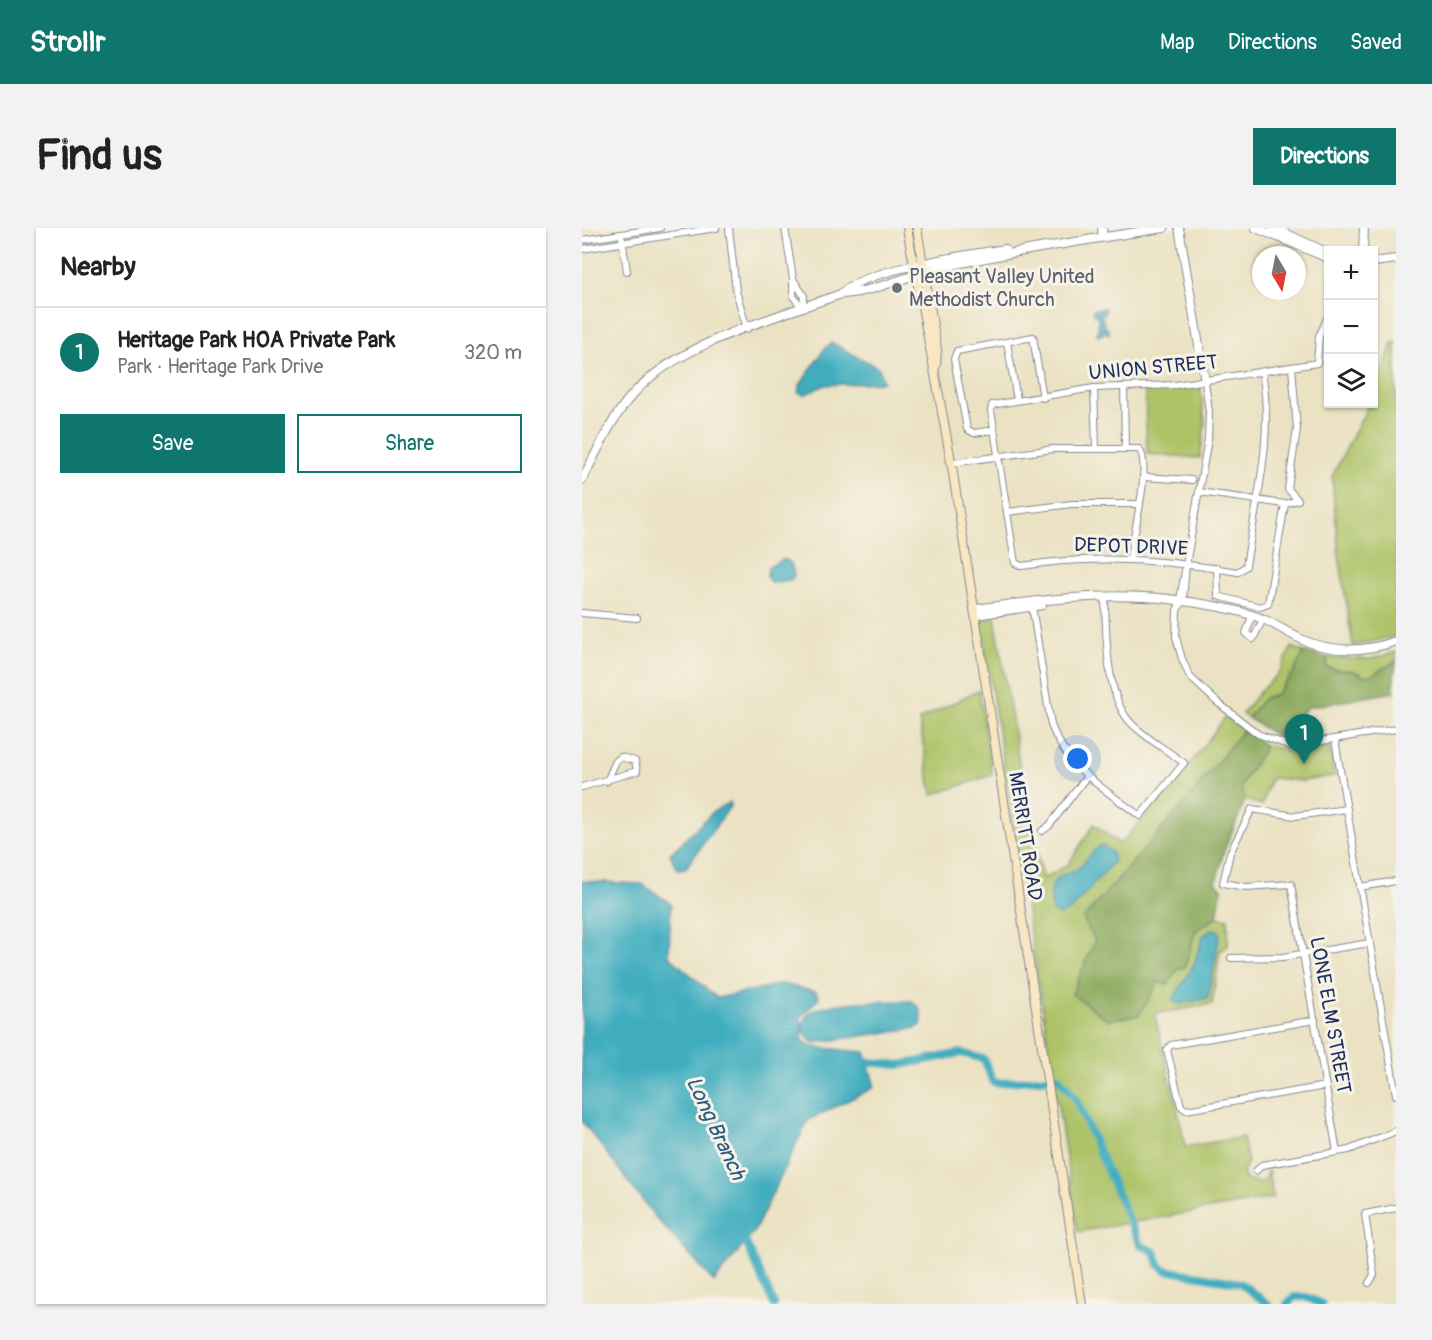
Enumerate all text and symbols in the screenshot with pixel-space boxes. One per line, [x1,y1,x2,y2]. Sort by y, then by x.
text: Strollr [30,25,105,60]
text: Map [1160,29,1195,56]
text: Directions [1228,29,1317,56]
text: Saved [1350,29,1402,56]
button: Directions [1253,128,1396,185]
text: Find us [36,130,162,182]
north arrow [1252,246,1306,300]
map controls [1324,246,1378,408]
button: + [1324,246,1378,300]
text: Nearby [60,251,136,283]
place label: Pleasant Valley United Methodist Church [909,264,1095,312]
marker: Pleasant Valley United Methodist Church [890,281,904,295]
button: − [1324,300,1378,354]
text: Heritage Park HOA Private Park [117,326,395,354]
text: 1 [76,340,83,365]
text: 320 m [464,340,522,365]
street label: UNION STREET [1088,349,1218,386]
text: Park · Heritage Park Drive [117,354,323,379]
button: layers [1324,354,1378,408]
button: Save [60,414,285,473]
button: Share [297,414,522,473]
street label: DEPOT DRIVE [1073,532,1189,561]
pin: 1 [1284,714,1324,764]
your location [1063,744,1092,773]
street label: MERRITT ROAD [1003,770,1048,902]
street label: LONE ELM STREET [1304,935,1357,1096]
water label: Long Branch [680,1072,752,1185]

